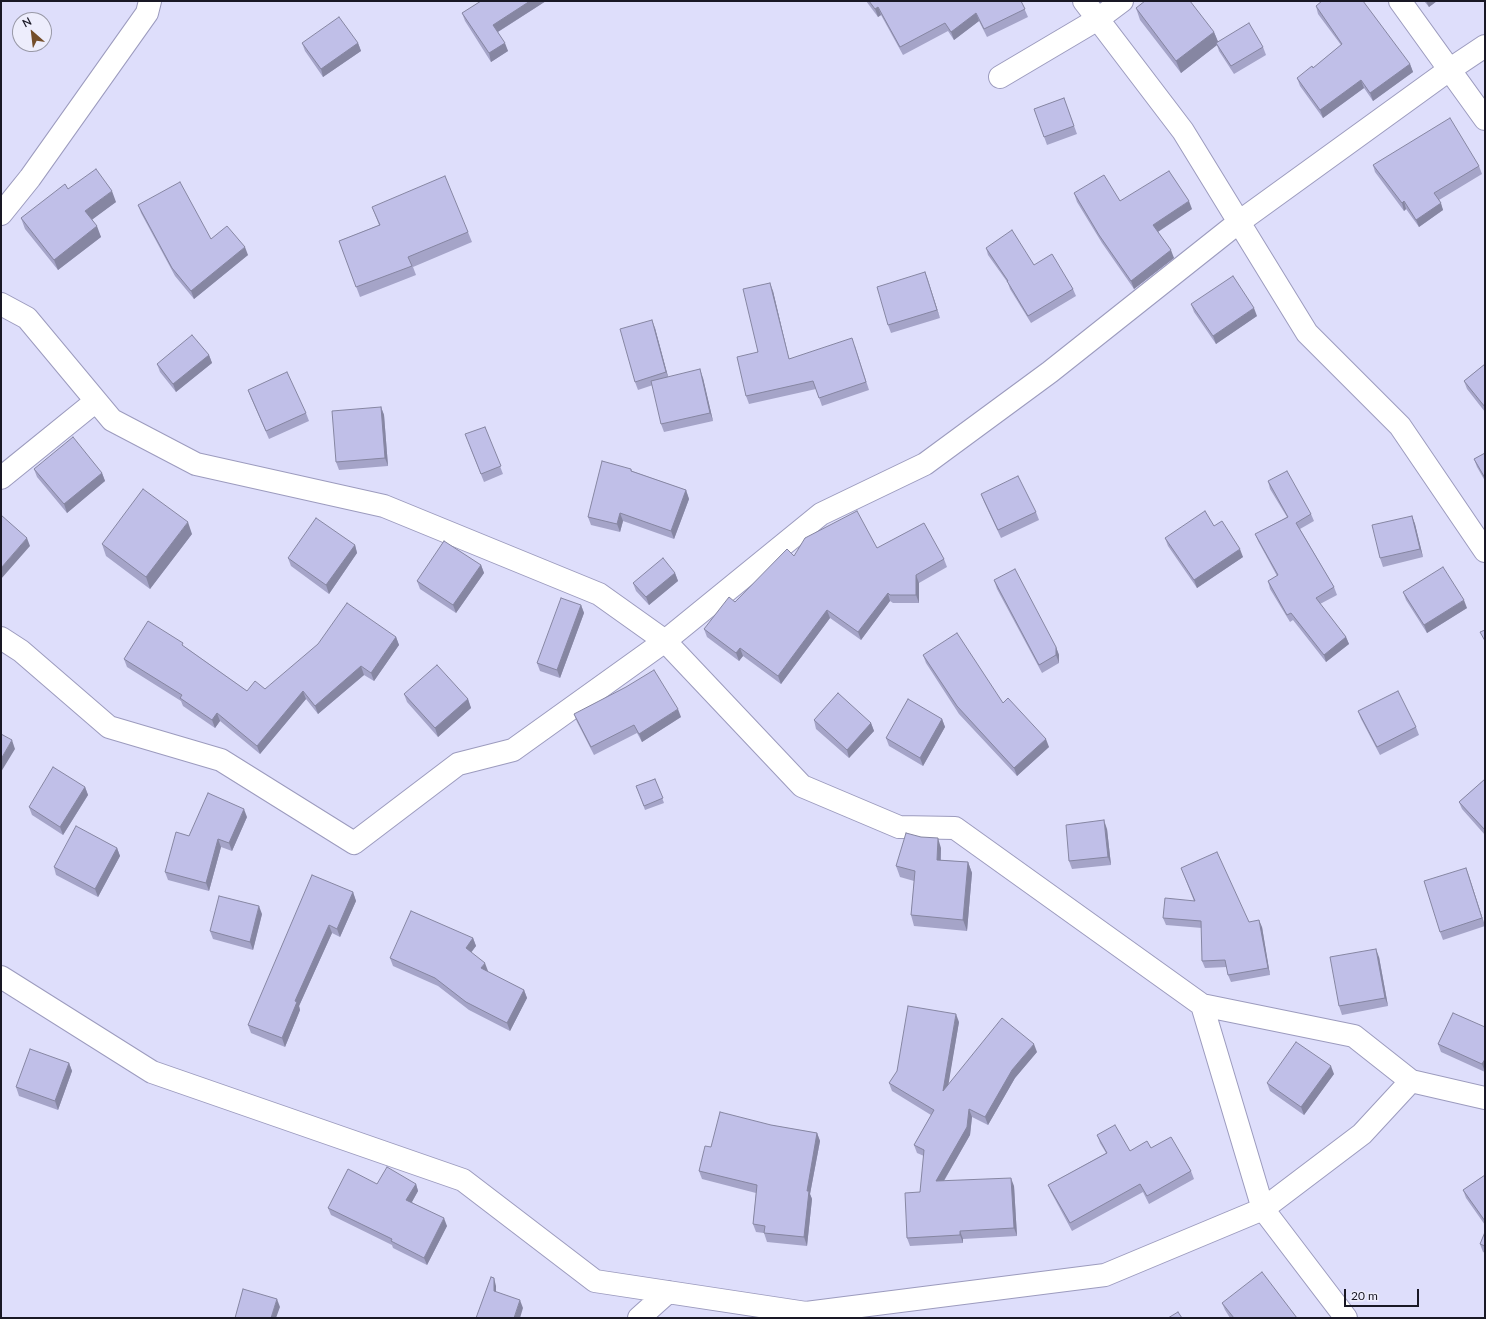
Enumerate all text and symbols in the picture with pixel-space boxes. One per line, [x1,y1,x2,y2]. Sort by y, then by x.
north arrow [12,12,52,52]
text: N [20,14,33,30]
scale bar [1346,1281,1421,1307]
text: 20 m [1351,1288,1378,1303]

